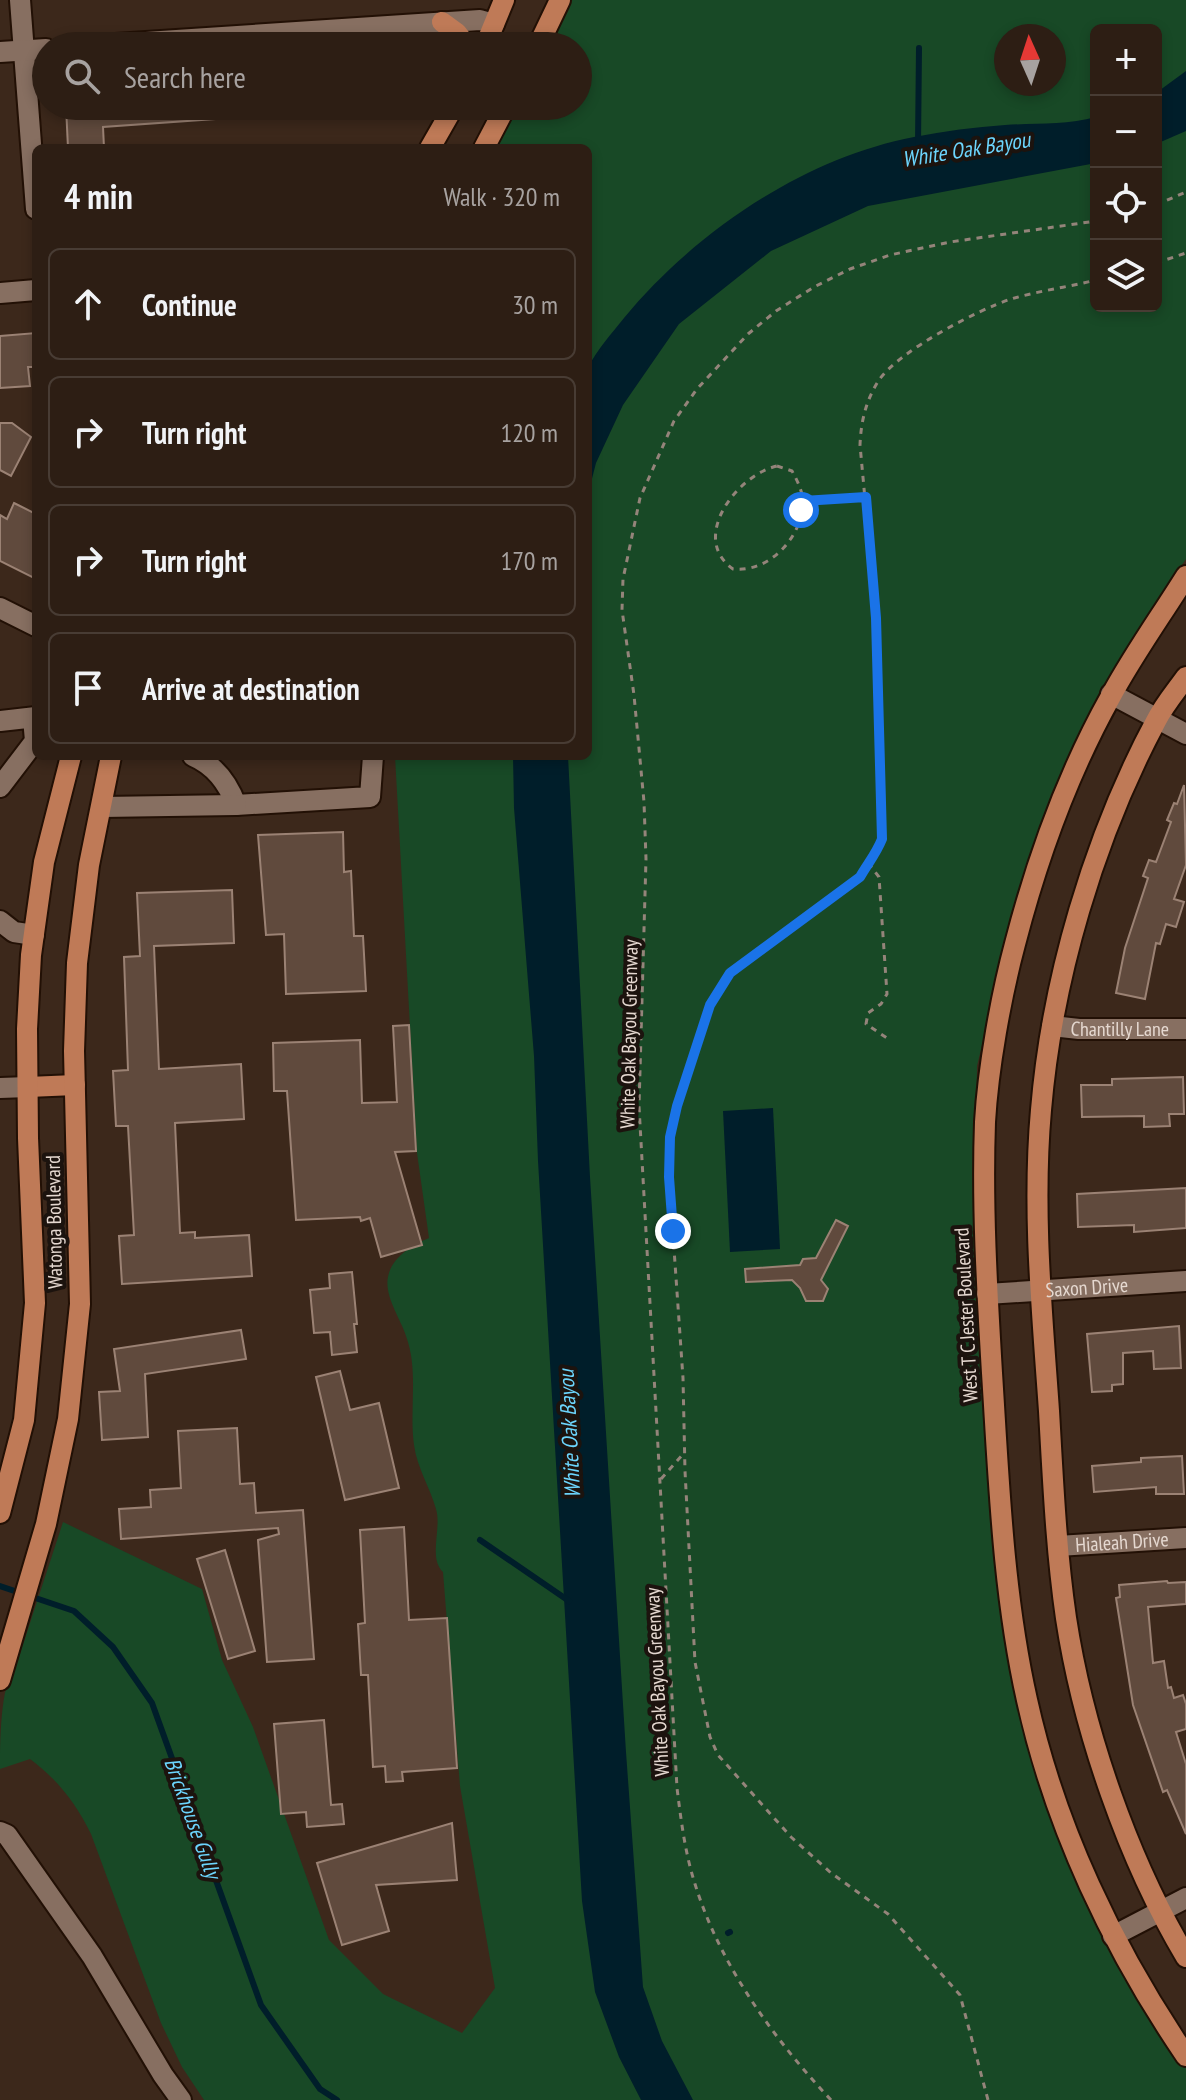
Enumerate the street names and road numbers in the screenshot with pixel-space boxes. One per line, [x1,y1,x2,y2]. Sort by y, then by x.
street label: White Oak Bayou Greenway [614,939,644,1129]
street label: Chantilly Lane [1069,1015,1169,1042]
street label: Watonga Boulevard [40,1155,68,1289]
street label: West T C Jester Boulevard [948,1227,984,1403]
street label: Saxon Drive [1045,1272,1129,1303]
street label: Hialeah Drive [1074,1526,1169,1558]
street label: White Oak Bayou Greenway [639,1586,675,1777]

